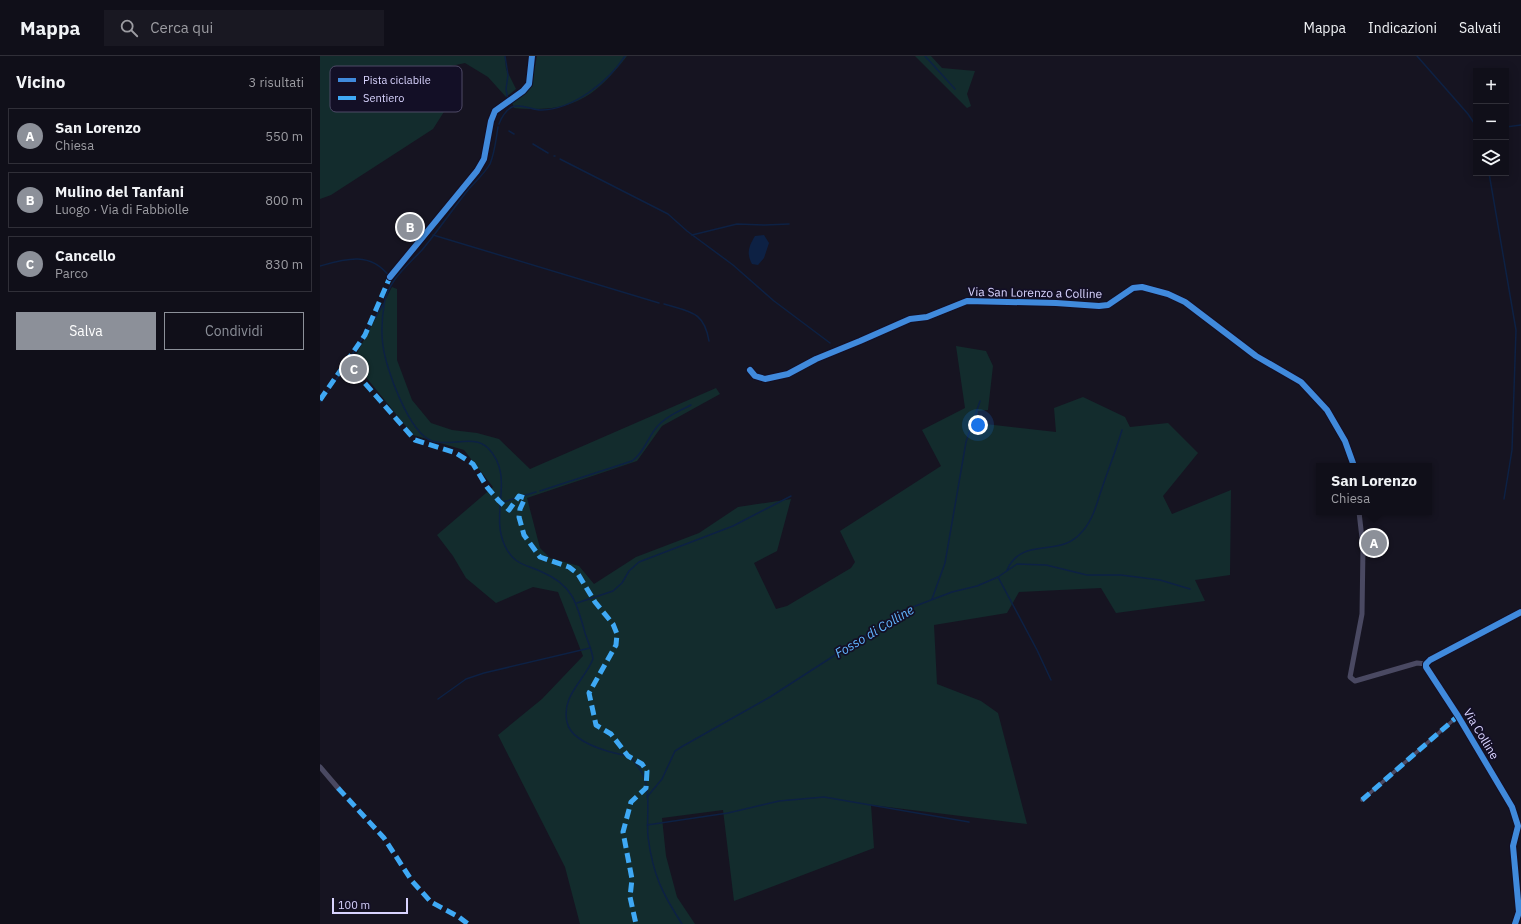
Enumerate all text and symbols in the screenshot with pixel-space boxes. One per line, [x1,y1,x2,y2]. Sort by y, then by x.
search box [104,10,384,46]
text: Mappa [20,16,80,40]
icon: search [118,17,140,39]
text: Cerca qui [150,18,213,37]
text: Mappa [1304,19,1346,37]
text: Indicazioni [1368,19,1437,37]
text: Salvati [1459,19,1501,37]
legend [330,66,462,112]
map controls [1473,68,1509,176]
button: + [1473,68,1509,104]
text: Vicino [16,71,65,93]
text: Pista ciclabile [363,73,431,87]
text: 3 risultati [249,74,304,91]
text: Sentiero [363,91,404,105]
button: − [1473,104,1509,140]
text: San Lorenzo [55,118,141,137]
text: A [26,128,34,145]
text: 550 m [265,128,303,145]
text: Chiesa [55,137,94,154]
button: layers [1473,140,1509,176]
text: Mulino del Tanfani [55,182,184,201]
text: B [26,192,34,209]
text: 800 m [265,192,303,209]
text: Luogo · Via di Fabbiolle [55,201,189,218]
pin: B [397,212,423,242]
text: Cancello [55,246,116,265]
text: C [26,256,34,273]
text: 830 m [265,256,303,273]
text: Parco [55,265,88,282]
street label: Via San Lorenzo a Colline [968,284,1103,301]
button: Salva [16,312,156,350]
button: Condividi [164,312,304,350]
pin: C [341,354,367,384]
your location [968,415,988,435]
popup [1316,463,1432,515]
text: San Lorenzo [1331,471,1417,490]
text: Chiesa [1331,490,1370,507]
pin: A [1361,528,1387,558]
water label: Fosso di Colline [832,601,917,662]
street label: Via Colline [1460,706,1503,762]
scale bar [332,896,408,915]
text: 100 m [338,898,370,912]

